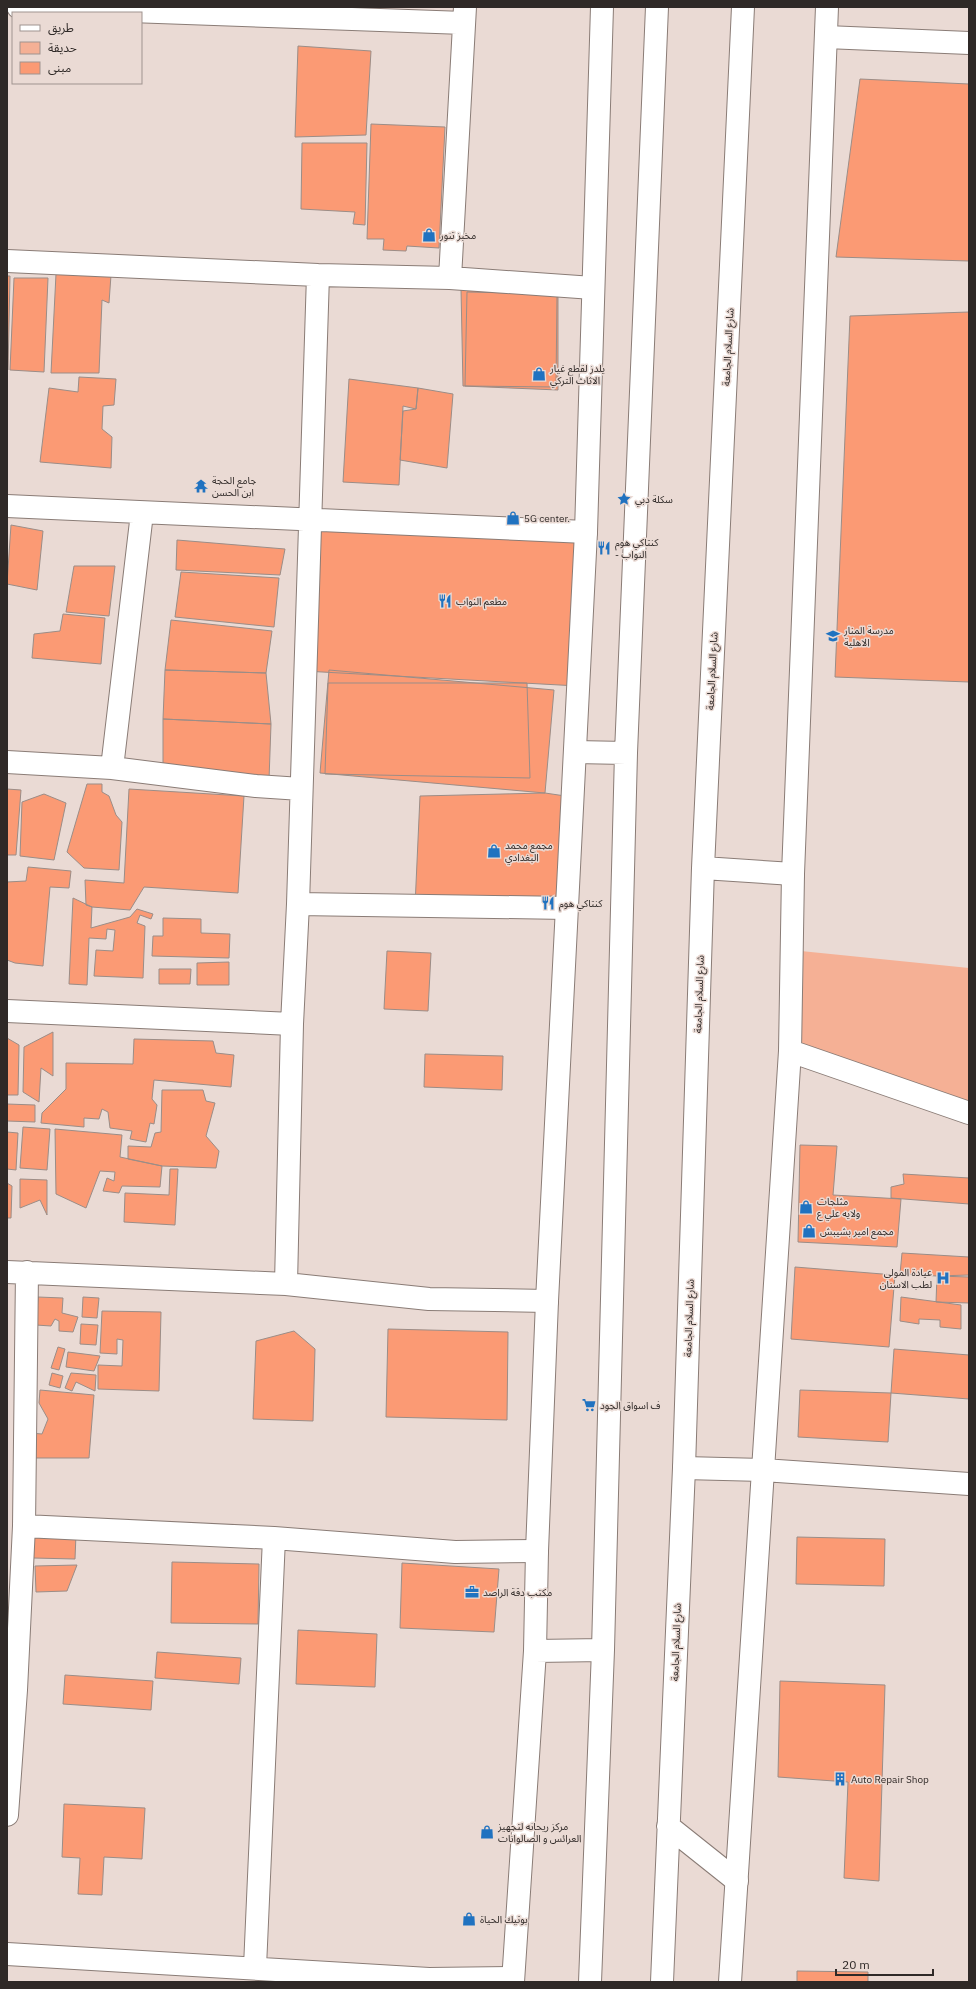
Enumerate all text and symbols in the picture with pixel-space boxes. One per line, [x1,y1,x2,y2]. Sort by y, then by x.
legend [12,12,142,84]
text: طريق [48,20,74,36]
text: حديقة [48,40,77,55]
text: مبنى [48,60,71,75]
shop icon: مخبز تنور [421,227,437,243]
place label: مخبز تنور [439,229,476,242]
street label: شارع السلام الجامعة [719,308,739,386]
place label: يلدز لقطع غيار الاثاث التركي [549,362,605,388]
shop icon: يلدز لقطع غيار الاثاث التركي [531,366,547,382]
place label: جامع الحجة ابن الحسن [212,474,256,499]
temple icon: جامع الحجة ابن الحسن [193,478,209,494]
place icon: سكلة دبي [616,491,632,507]
place label: سكلة دبي [635,493,673,507]
shop icon: 5G center. [505,510,521,526]
place label: 5G center. [524,512,570,525]
place label: كنتاكي هوم - النواب [615,536,659,561]
restaurant icon: كنتاكي هوم - النواب [596,540,612,556]
restaurant icon: مطعم النواب [437,593,453,609]
place label: مطعم النواب [456,595,507,609]
place label: مدرسة المنار الاهلية [843,624,894,649]
school or university icon: مدرسة المنار الاهلية [825,628,841,644]
street label: شارع السلام الجامعة [703,632,723,710]
place label: مجمع محمد البغدادي [505,839,553,865]
shop icon: مجمع محمد البغدادي [486,843,502,859]
restaurant icon: كنتاكي هوم [540,895,556,911]
place label: كنتاكي هوم [559,897,603,912]
street label: شارع السلام الجامعة [691,955,709,1033]
place label: مثلجات ولايه علي ع [817,1195,860,1221]
shop icon: مثلجات ولايه علي ع [798,1199,814,1215]
shop icon: مجمع امير بشيبش [801,1223,817,1239]
place label: مجمع امير بشيبش [820,1225,894,1239]
place label: عيادة المولى لطب الاسنان [880,1266,932,1291]
hospital icon: عيادة المولى لطب الاسنان [935,1270,951,1286]
street label: شارع السلام الجامعة [681,1279,699,1357]
supermarket icon: ف اسواق الجود [581,1397,597,1413]
place label: ف اسواق الجود [600,1399,661,1412]
office icon: مكتب دقة الراصد [464,1584,480,1600]
place label: مكتب دقة الراصد [483,1586,552,1599]
street label: شارع السلام الجامعة [668,1603,686,1681]
building icon: Auto Repair Shop [832,1771,848,1787]
place label: Auto Repair Shop [851,1773,929,1786]
place label: مركز ريحانه لتجهيز العرائس و الصالوانات [497,1820,581,1845]
shop icon: مركز ريحانه لتجهيز العرائس و الصالوانات [479,1824,495,1840]
shop icon: بوتيك الحياة [461,1911,477,1927]
place label: بوتيك الحياة [480,1913,528,1926]
scale bar [836,1951,933,1977]
text: 20 m [842,1957,870,1972]

